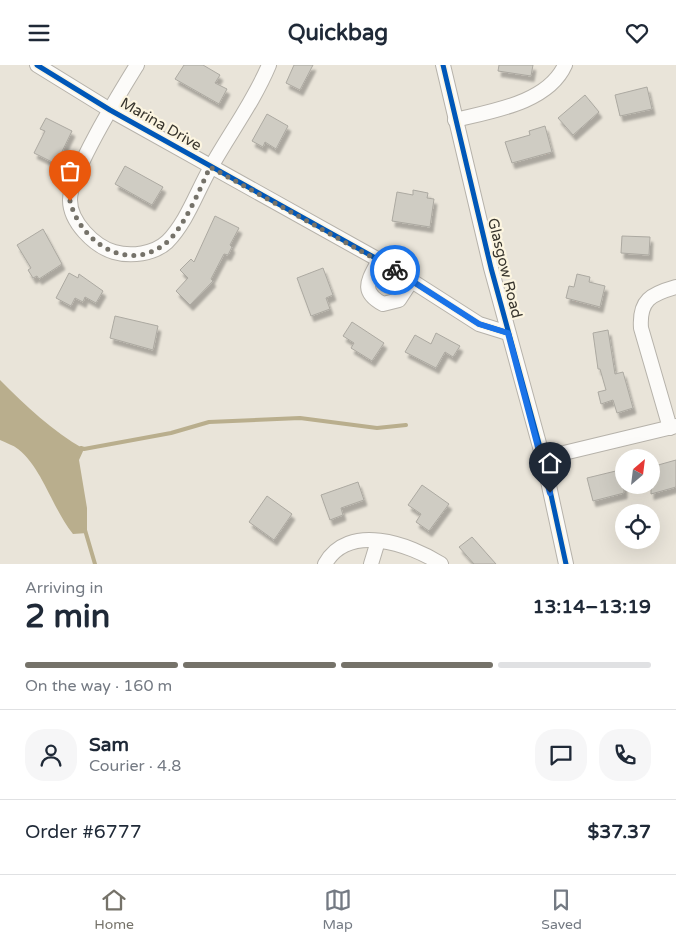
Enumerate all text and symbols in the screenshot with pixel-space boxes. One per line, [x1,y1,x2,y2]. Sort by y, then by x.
icon: menu [25,19,53,47]
icon: heart [623,19,651,47]
text: Quickbag [288,20,388,46]
street label: Marina Drive [117,94,205,154]
pin [49,150,91,201]
icon: bag [56,157,84,185]
street label: Glasgow Road [484,216,526,320]
courier [370,245,420,295]
icon: bike [381,256,409,284]
pin [529,442,571,493]
icon: home [536,449,564,477]
north arrow [615,449,660,494]
map controls [615,449,660,549]
button: locate [615,504,660,549]
text: Arriving in [25,578,103,598]
text: 13:14–13:19 [532,596,651,618]
text: 2 min [25,598,110,636]
text: On the way · 160 m [25,676,172,696]
button: person [25,729,77,781]
button: chat [535,729,587,781]
button: phone [599,729,651,781]
text: Sam [89,734,129,756]
text: Courier · 4.8 [89,756,181,776]
text: Order #6777 [25,821,142,843]
text: $37.37 [588,821,651,843]
tab: Home [94,886,134,933]
tab: Map [322,886,353,933]
tab: Saved [541,886,582,933]

